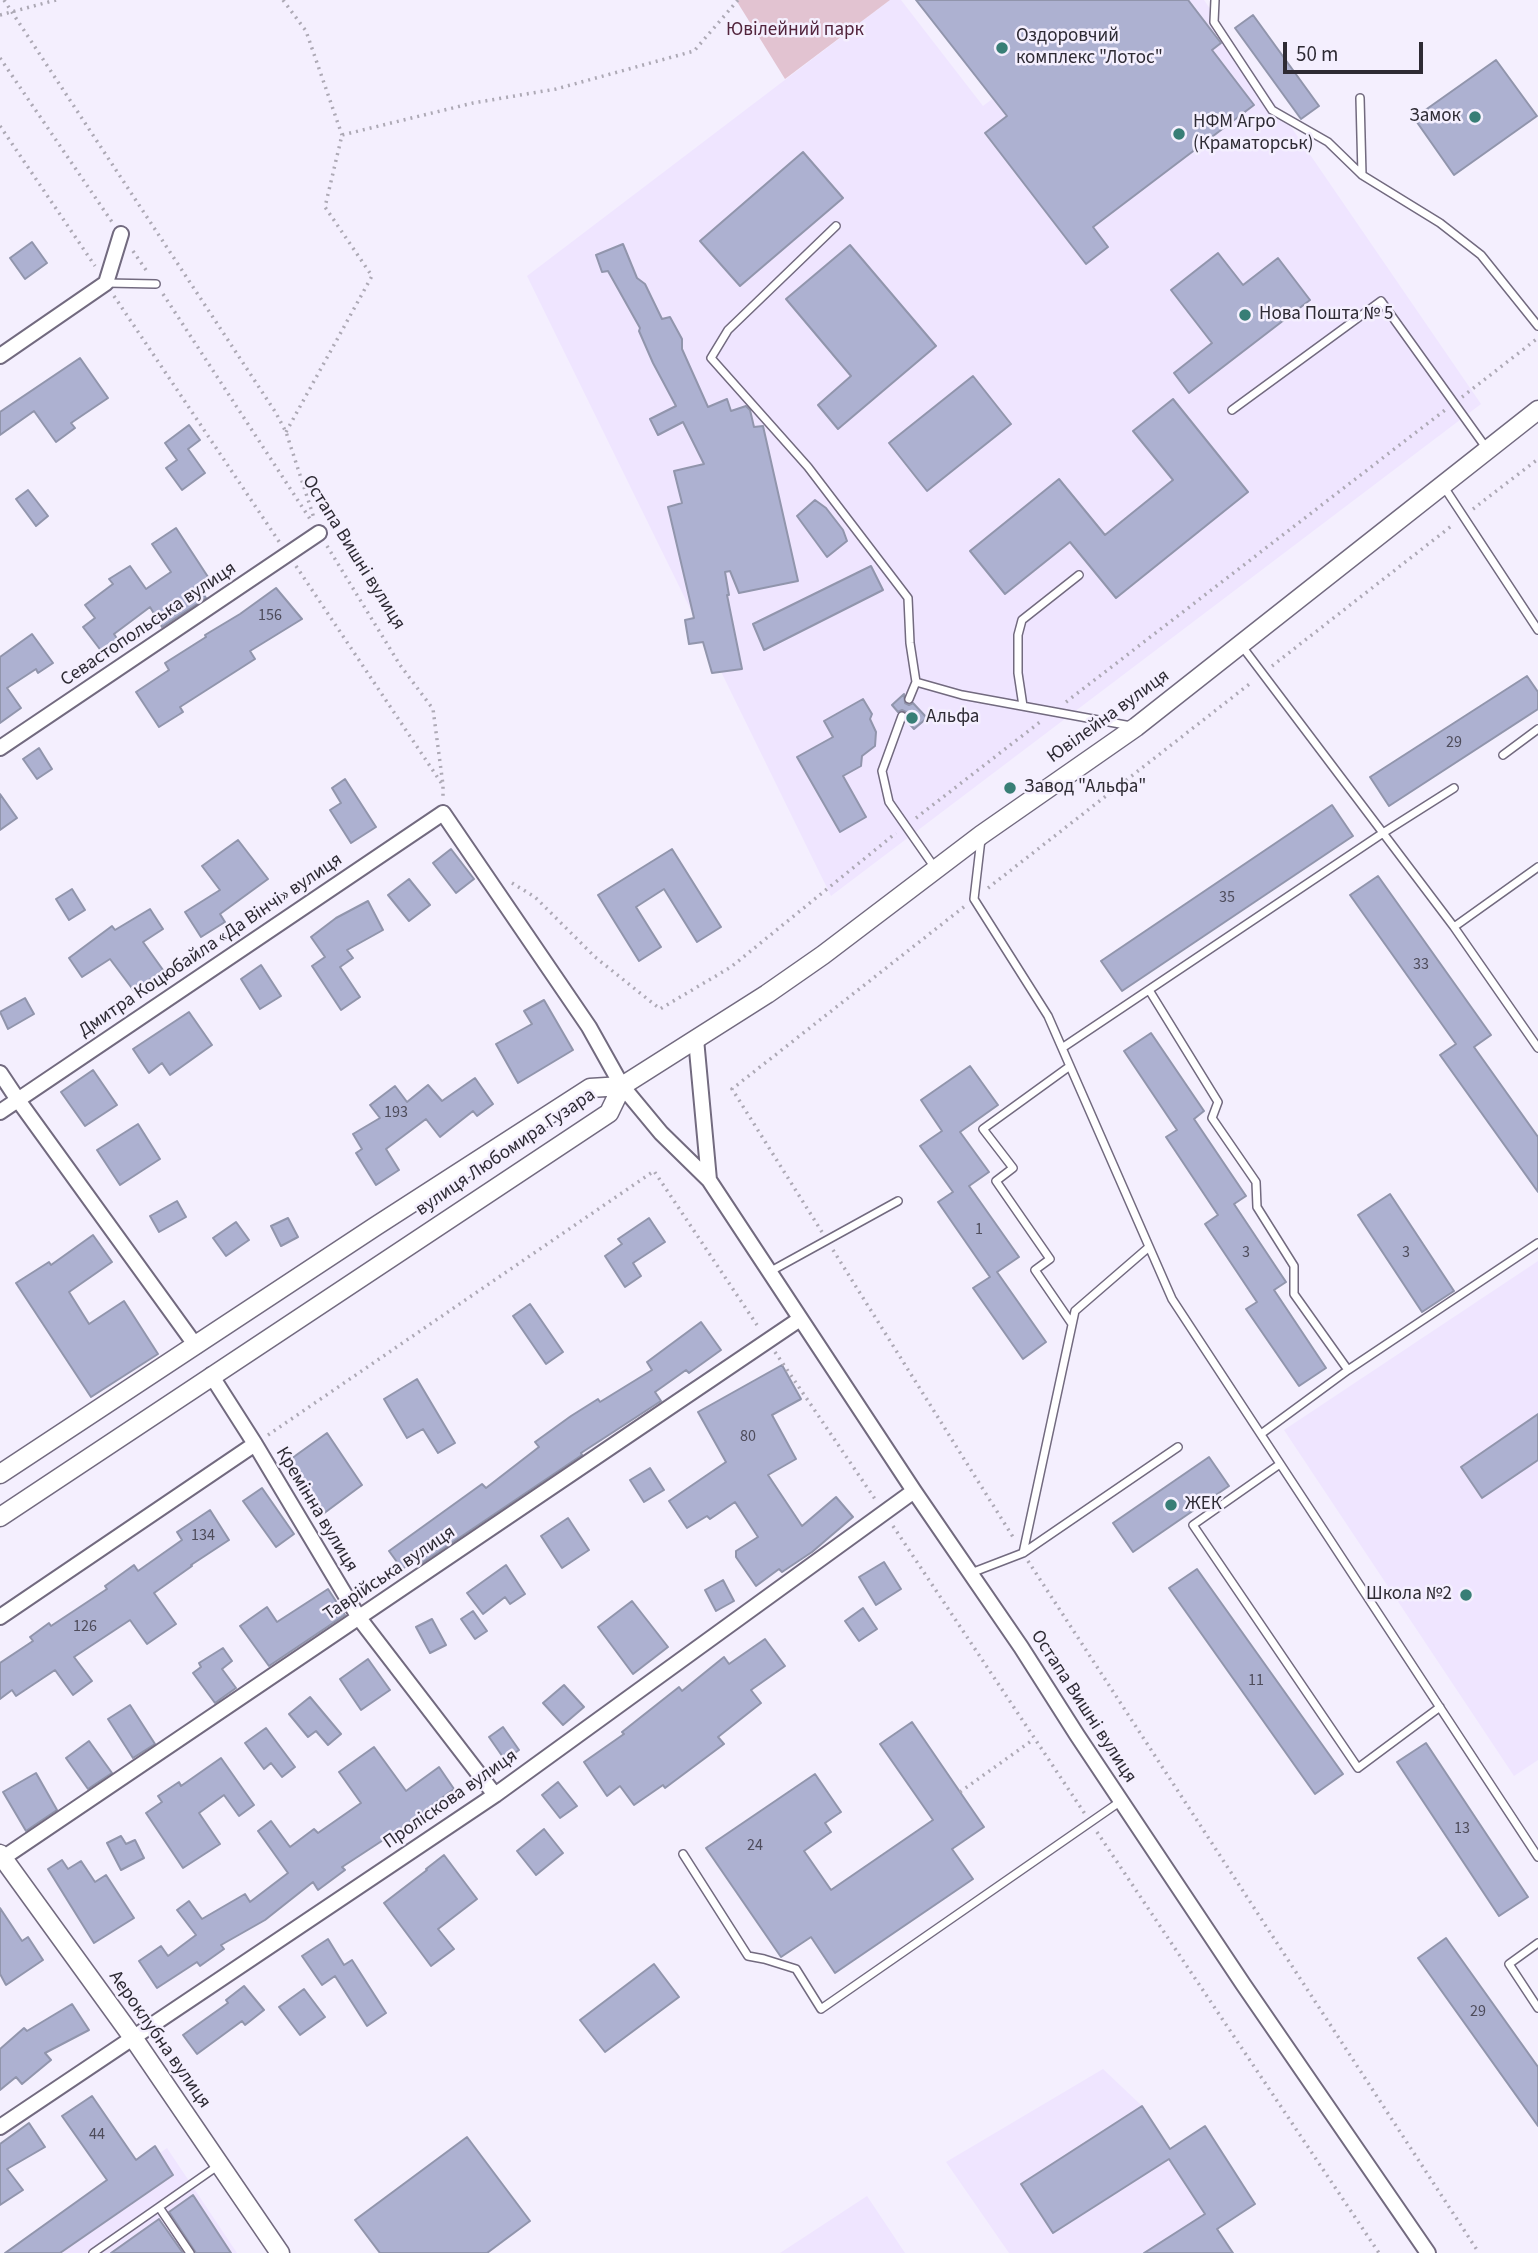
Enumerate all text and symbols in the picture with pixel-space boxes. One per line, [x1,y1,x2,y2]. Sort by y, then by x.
park label: Ювілейний парк [726,20,864,42]
place label: Оздоровчий комплекс "Лотос" [1016,26,1163,70]
scale bar [1286,28,1426,72]
text: 50 m [1296,39,1338,69]
marker: Оздоровчий комплекс "Лотос" [994,40,1010,56]
place label: Замок [1409,106,1461,128]
marker: Замок [1467,109,1483,125]
place label: НФМ Агро (Краматорськ) [1193,112,1313,156]
marker: НФМ Агро (Краматорськ) [1171,126,1187,142]
place label: Нова Пошта № 5 [1259,304,1393,326]
marker: Нова Пошта № 5 [1237,307,1253,323]
street label: Остапа Вишні вулиця [296,472,410,634]
street label: Севастопольська вулиця [57,558,241,692]
house number: 156 [258,606,282,626]
street label: Ювілейна вулиця [1043,665,1175,769]
place label: Альфа [926,707,979,729]
marker: Альфа [904,710,920,726]
house number: 29 [1446,733,1462,753]
place label: Завод "Альфа" [1024,777,1146,799]
marker: Завод "Альфа" [1002,780,1018,796]
street label: Дмитра Коцюбайла «Да Вінчі» вулиця [75,849,347,1043]
house number: 35 [1219,888,1235,908]
house number: 33 [1413,955,1429,975]
street label: вулиця Любомира Гузара [412,1084,600,1222]
house number: 193 [384,1103,408,1123]
house number: 1 [975,1220,983,1240]
house number: 3 [1242,1243,1250,1263]
house number: 3 [1402,1243,1410,1263]
house number: 80 [740,1427,756,1447]
street label: Кремінна вулиця [270,1443,362,1577]
place label: ЖЕК [1185,1494,1222,1516]
marker: ЖЕК [1163,1497,1179,1513]
street label: Таврійська вулиця [320,1521,460,1627]
house number: 134 [191,1526,215,1546]
place label: Школа №2 [1366,1584,1452,1606]
marker: Школа №2 [1458,1587,1474,1603]
house number: 126 [73,1617,97,1637]
street label: Остапа Вишні вулиця [1025,1626,1141,1788]
house number: 11 [1248,1671,1264,1691]
street label: Проліскова вулиця [380,1745,522,1855]
house number: 13 [1454,1819,1470,1839]
house number: 24 [747,1836,763,1856]
street label: Аероклубна вулиця [103,1967,215,2113]
house number: 29 [1470,2002,1486,2022]
house number: 44 [89,2125,105,2145]

